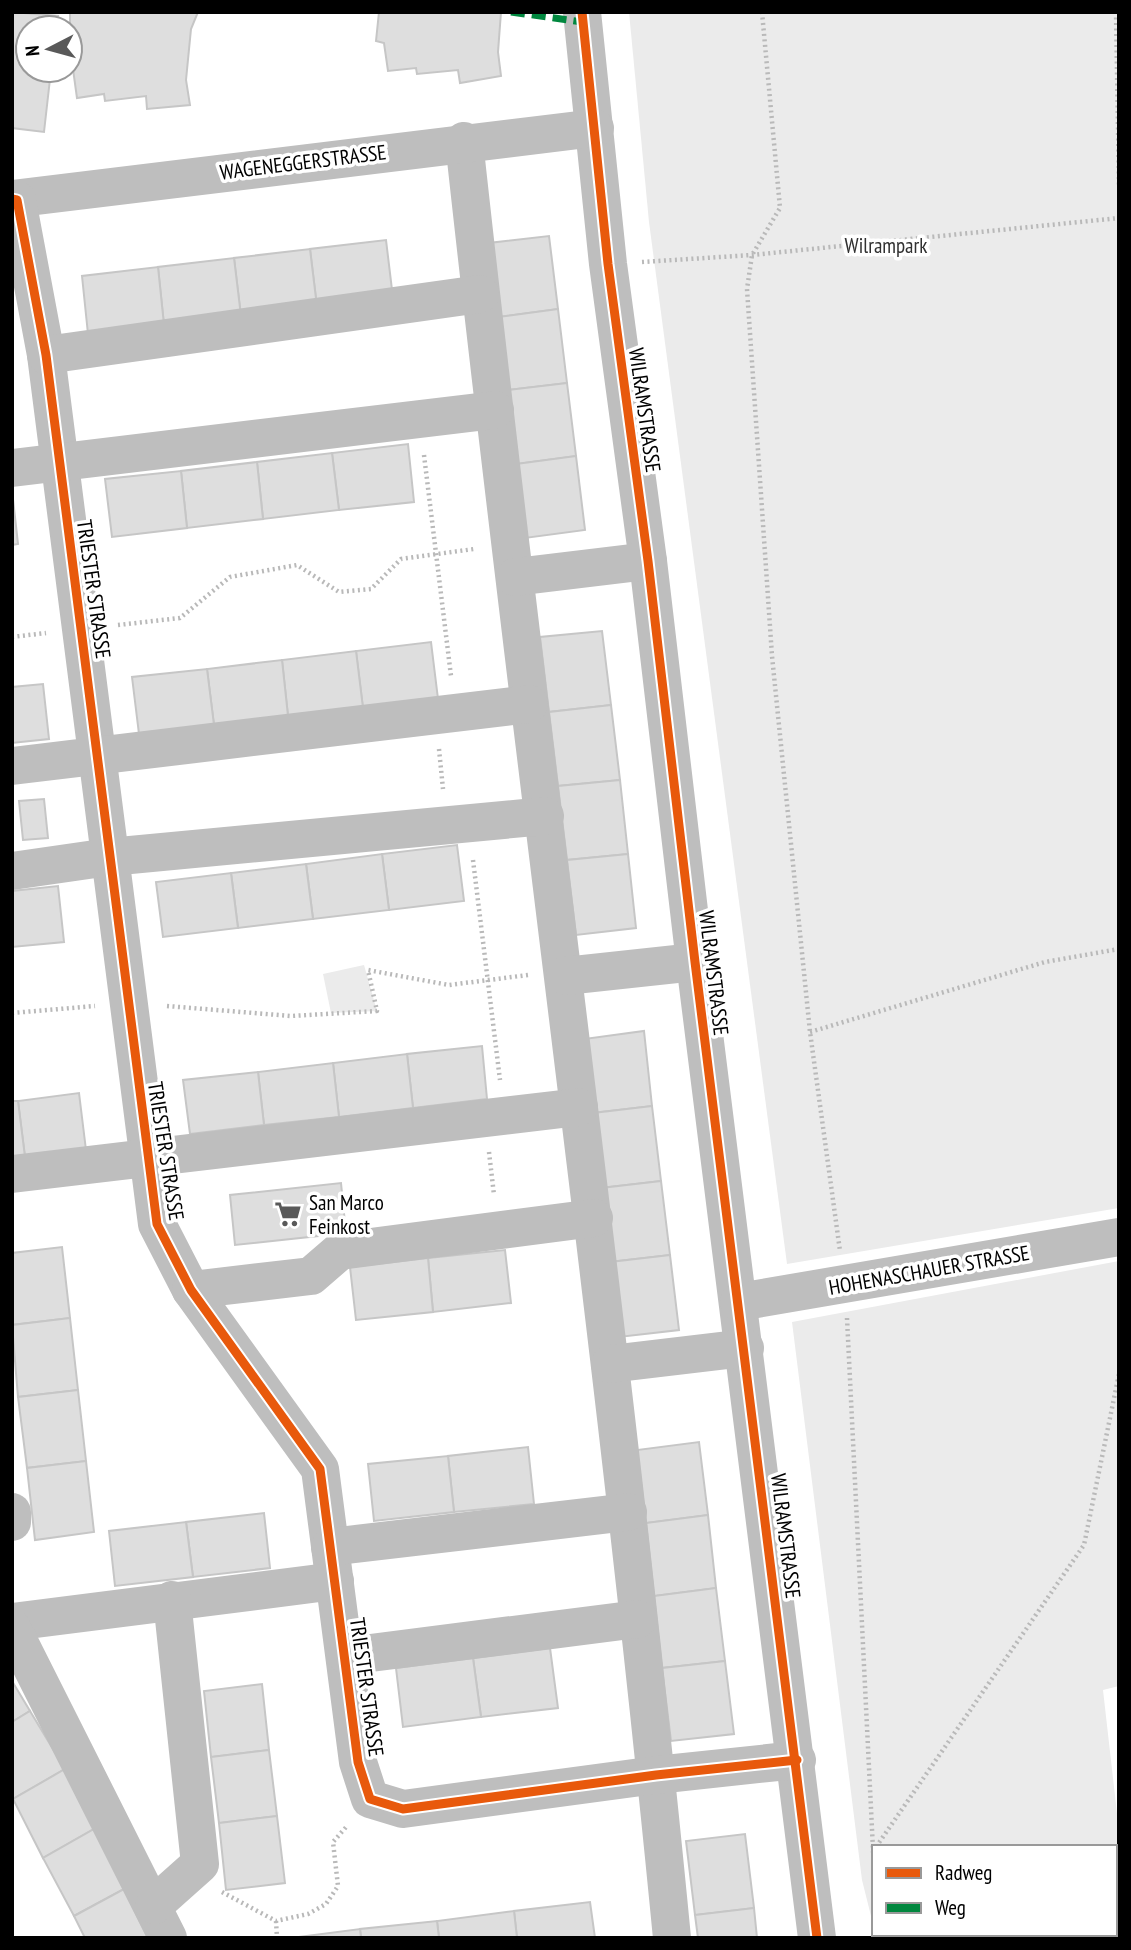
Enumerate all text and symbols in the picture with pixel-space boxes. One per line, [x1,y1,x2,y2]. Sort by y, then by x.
north arrow [14,14,84,84]
text: N [20,44,45,57]
street label: WAGENEGGERSTRASSE [218,138,388,186]
park label: Wilrampark [845,232,927,259]
street label: WILRAMSTRASSE [623,346,667,474]
street label: TRIESTER STRASSE [71,518,117,660]
street label: WILRAMSTRASSE [693,909,735,1037]
street label: TRIESTER STRASSE [142,1080,190,1222]
place label: San Marco Feinkost [309,1189,384,1240]
supermarket icon: San Marco Feinkost [273,1199,303,1229]
street label: HOHENASCHAUER STRASSE [826,1239,1032,1301]
street label: WILRAMSTRASSE [765,1472,807,1600]
street label: TRIESTER STRASSE [344,1616,390,1758]
legend [872,1845,1117,1936]
text: Radweg [935,1859,992,1886]
text: Weg [935,1894,966,1921]

